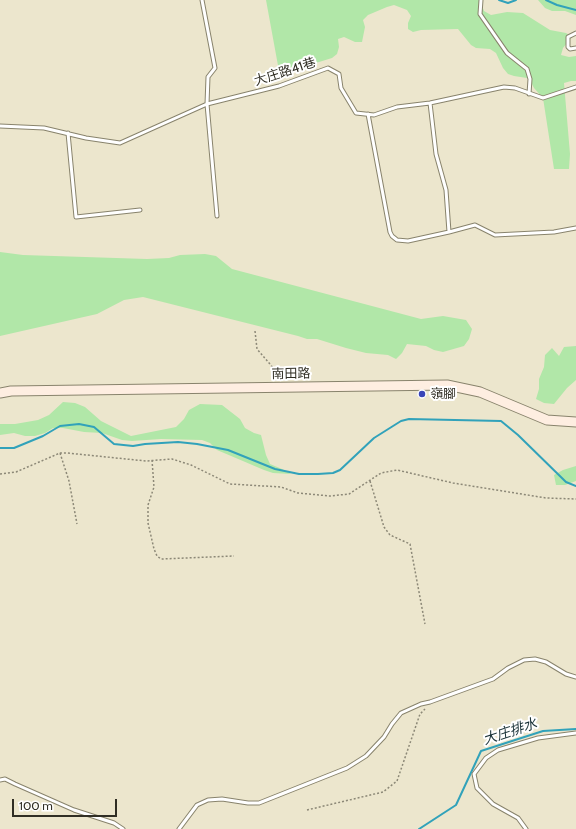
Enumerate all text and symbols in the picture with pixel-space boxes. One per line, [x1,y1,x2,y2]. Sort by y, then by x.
street label: 大庄路41巷 [252,55,318,89]
street label: 南田路 [271,366,311,382]
place label: 嶺腳 [430,386,456,402]
marker: 嶺腳 [417,389,427,399]
water label: 大庄排水 [481,715,539,749]
scale bar [14,791,119,817]
text: 100 m [19,798,53,813]

